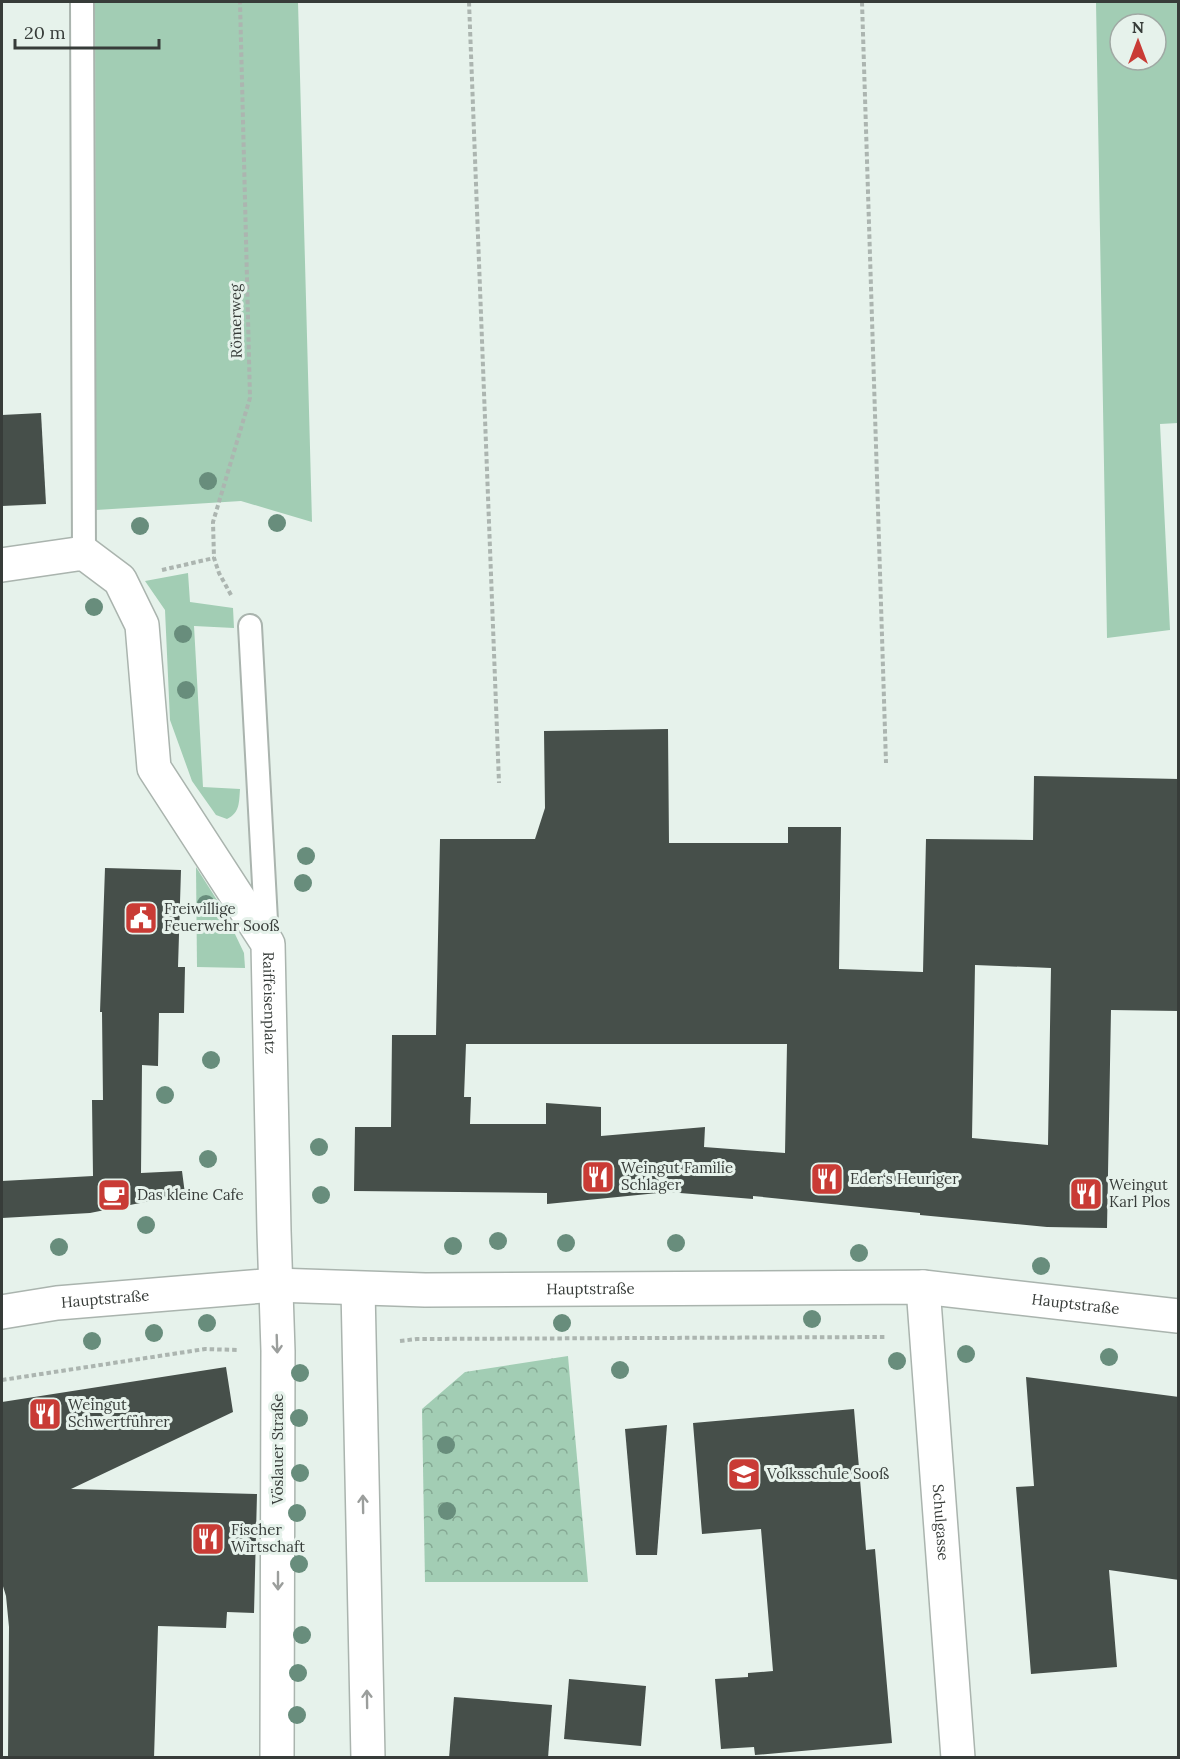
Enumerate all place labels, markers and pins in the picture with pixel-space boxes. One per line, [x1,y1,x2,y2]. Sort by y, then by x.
place label: Freiwillige Feuerwehr Sooß [164,899,279,935]
public building icon: Freiwillige Feuerwehr Sooß [123,900,159,936]
place label: Weingut Familie Schlager [621,1158,733,1194]
restaurant icon: Weingut Familie Schlager [580,1159,616,1195]
restaurant icon: Eder‘s Heuriger [809,1161,845,1197]
place label: Eder‘s Heuriger [850,1169,959,1188]
place label: Weingut Karl Plos [1109,1175,1170,1211]
restaurant icon: Weingut Karl Plos [1068,1176,1104,1212]
cafe icon: Das kleine Cafe [96,1177,132,1213]
place label: Das kleine Cafe [137,1185,244,1204]
place label: Weingut Schwertführer [68,1395,170,1431]
restaurant icon: Weingut Schwertführer [27,1396,63,1432]
school or university icon: Volksschule Sooß [726,1456,762,1492]
place label: Volksschule Sooß [766,1464,889,1483]
place label: Fischer Wirtschaft [231,1520,305,1556]
restaurant icon: Fischer Wirtschaft [190,1521,226,1557]

